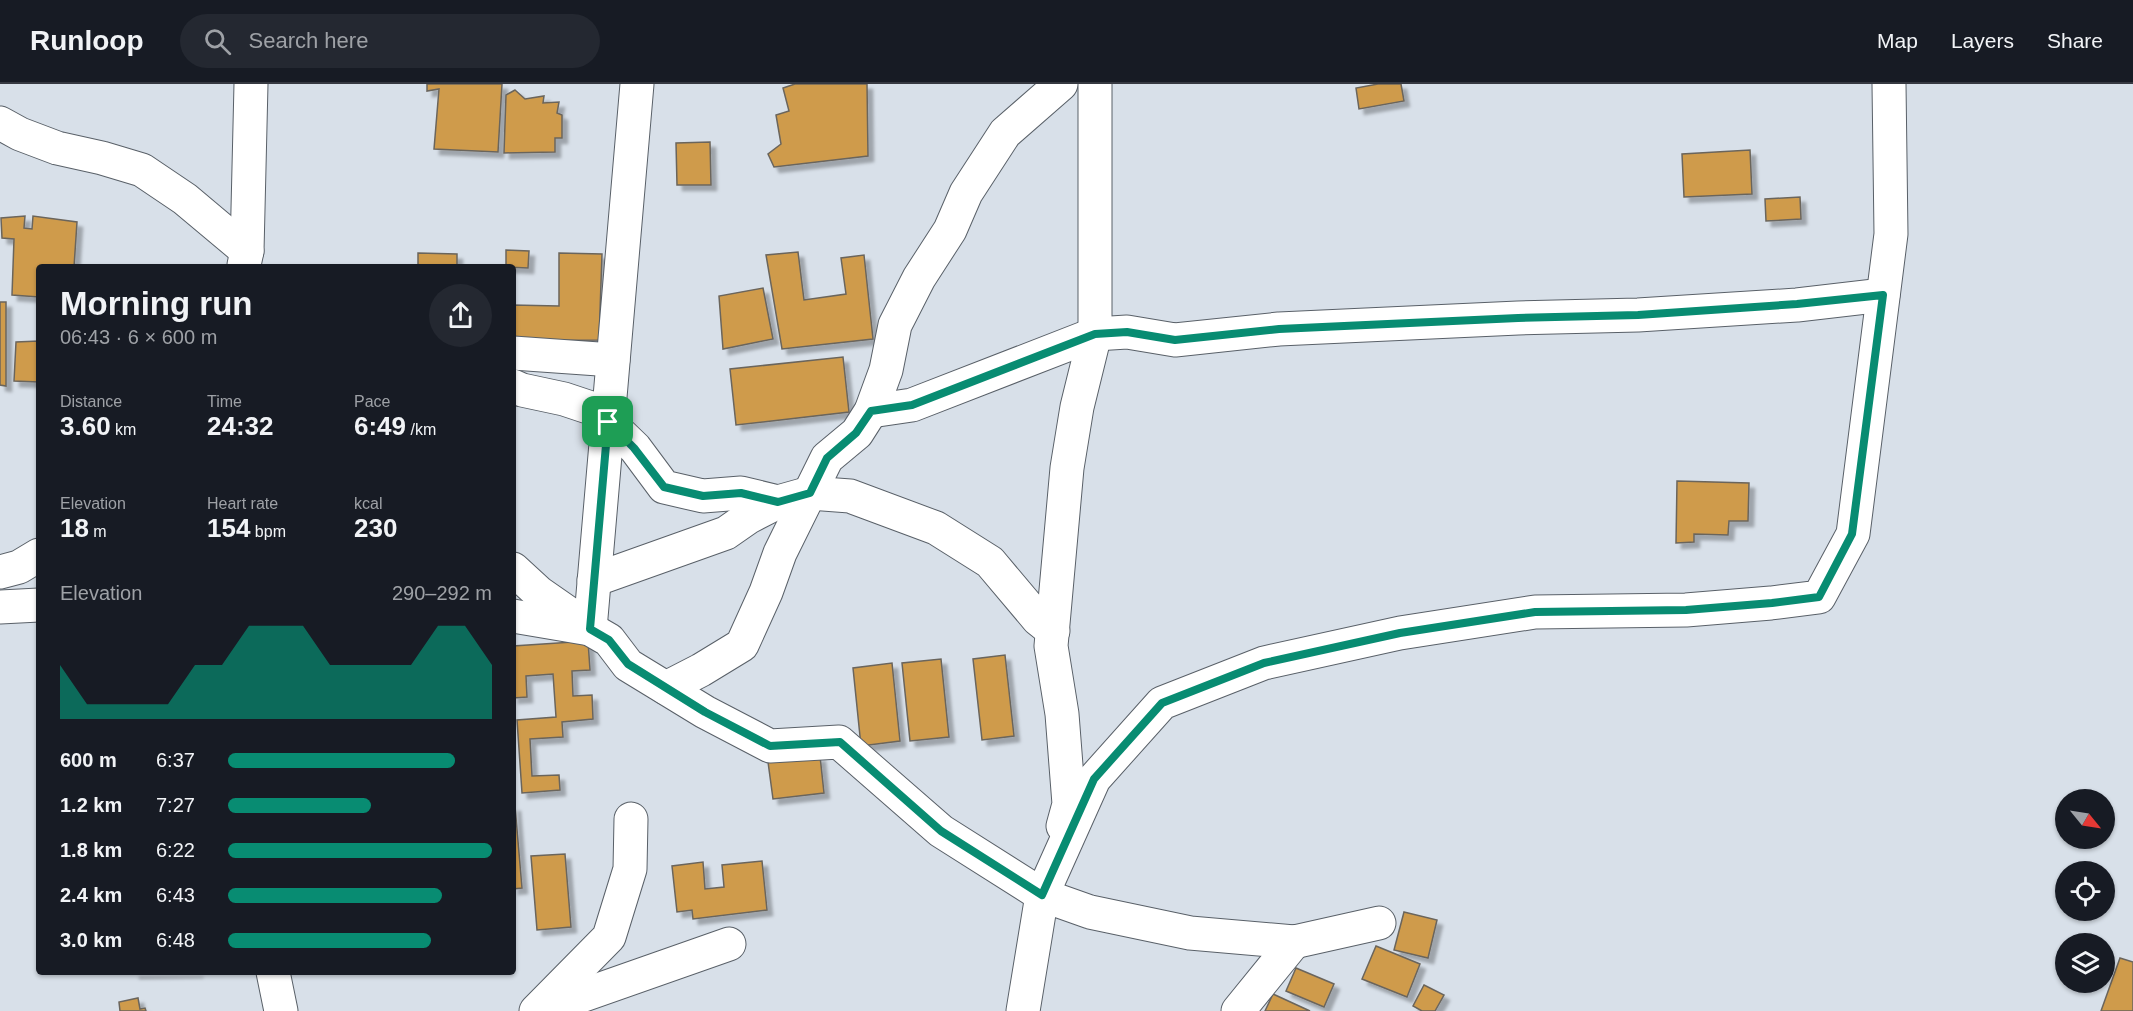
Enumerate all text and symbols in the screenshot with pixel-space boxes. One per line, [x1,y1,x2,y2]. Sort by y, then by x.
search box [180,14,600,68]
text: Runloop [30,25,144,56]
icon: search [201,25,234,58]
text: Search here [249,28,368,53]
text: Map [1877,29,1918,52]
text: Layers [1951,29,2014,52]
text: Share [2047,29,2103,52]
button: share [429,284,492,347]
text: Morning run [60,285,252,322]
text: 06:43 · 6 × 600 m [60,326,217,348]
text: Distance [60,393,122,410]
text: Time [207,393,242,410]
text: Pace [354,393,390,410]
pin [582,396,633,447]
icon: arrive [591,405,624,438]
text: 3.60 [60,411,111,441]
text: 24:32 [207,411,274,441]
text: 6:49 [354,411,406,441]
text: km [111,421,136,438]
text: /km [406,421,436,438]
text: Elevation [60,495,126,512]
text: Heart rate [207,495,278,512]
text: kcal [354,495,382,512]
text: 18 [60,513,89,543]
text: 154 [207,513,250,543]
text: 230 [354,513,397,543]
text: m [89,523,107,540]
text: bpm [250,523,286,540]
text: Elevation [60,582,142,604]
text: 290–292 m [392,582,492,604]
text: 600 m [60,749,117,771]
text: 6:37 [156,749,195,771]
north arrow [2055,789,2115,849]
map controls [2055,789,2115,993]
text: 1.2 km [60,794,122,816]
text: 7:27 [156,794,195,816]
text: 1.8 km [60,839,122,861]
text: 6:22 [156,839,195,861]
button: locate [2055,861,2115,921]
text: 2.4 km [60,884,122,906]
text: 6:43 [156,884,195,906]
text: 3.0 km [60,929,122,951]
text: 6:48 [156,929,195,951]
button: layers [2055,933,2115,993]

